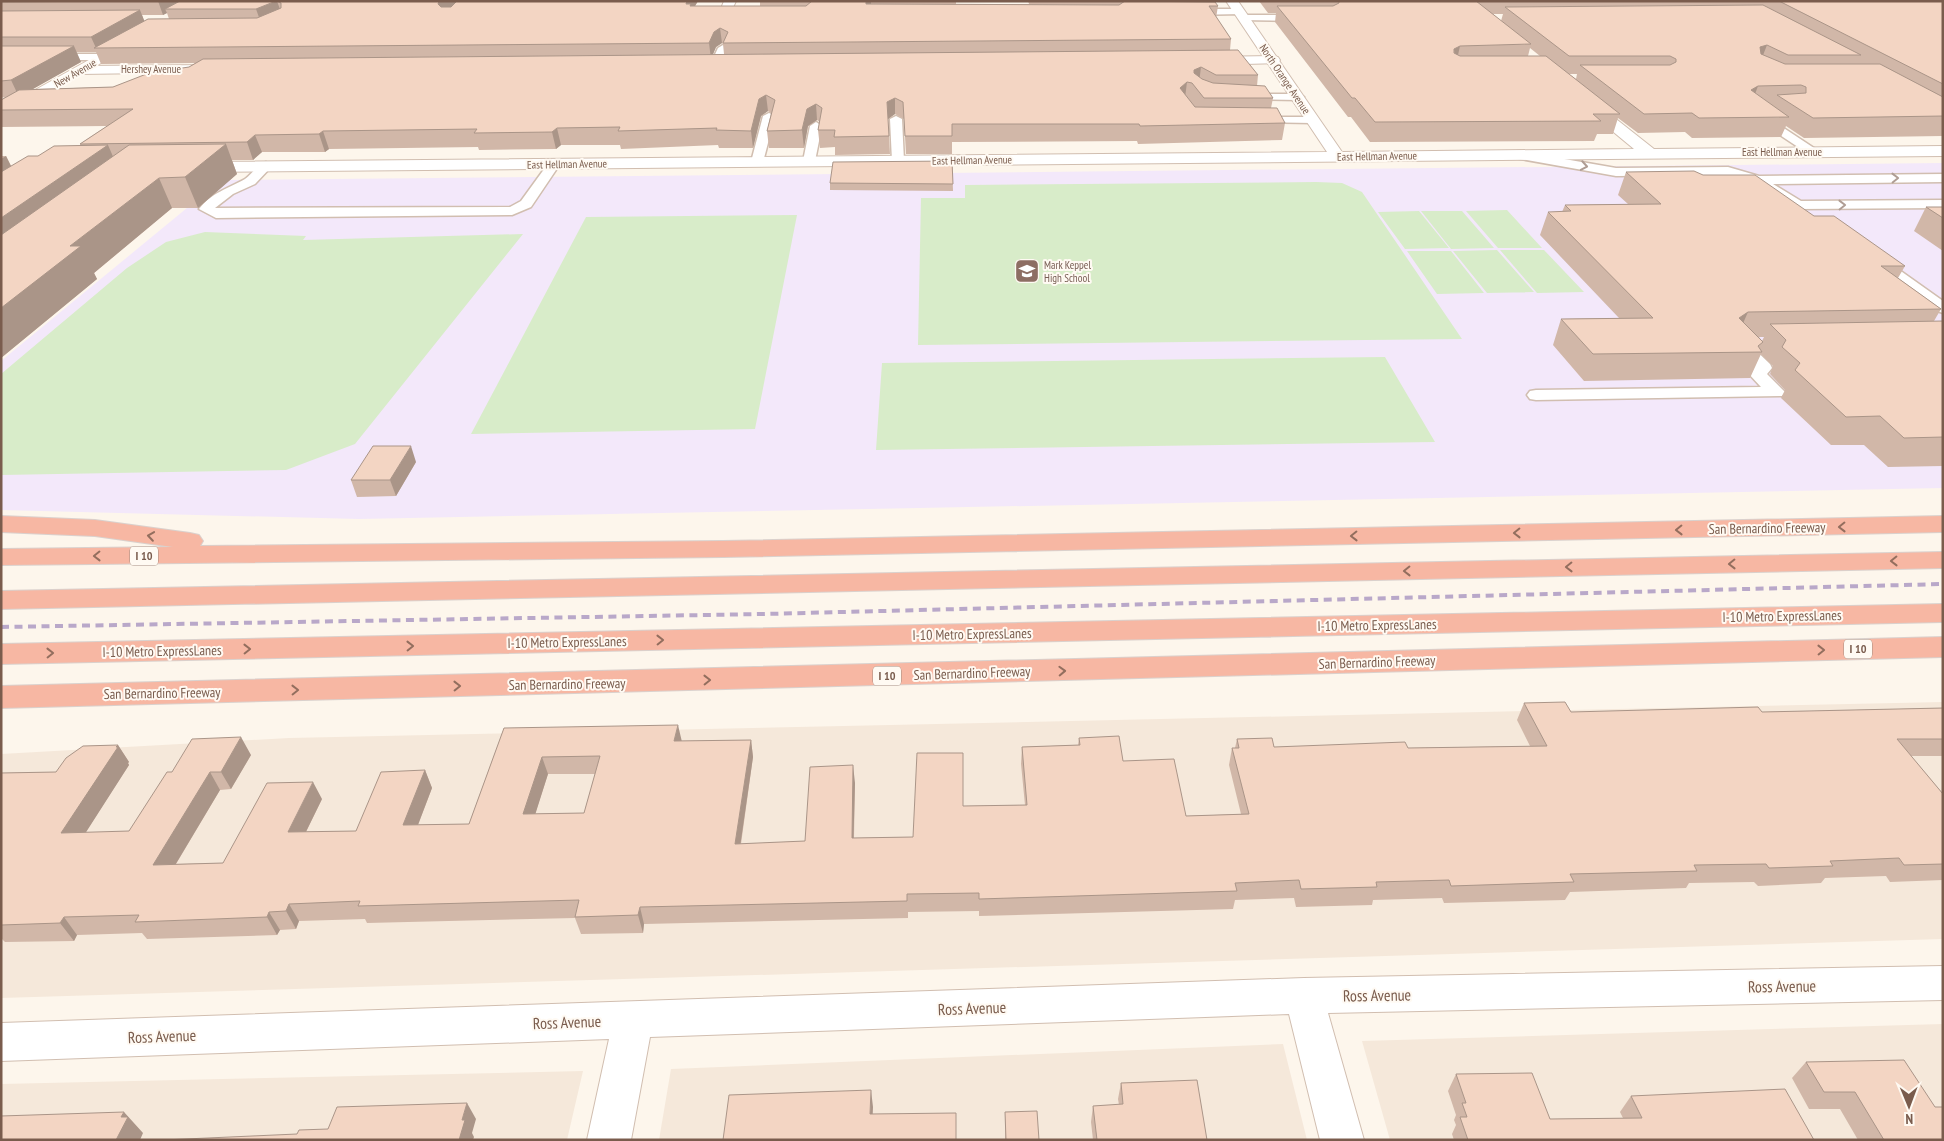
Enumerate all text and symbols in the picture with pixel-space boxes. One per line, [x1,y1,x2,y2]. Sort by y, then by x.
street label: North Orange Avenue [1256,41,1314,117]
street label: New Avenue [51,55,99,91]
street label: Hershey Avenue [121,62,181,76]
street label: East Hellman Avenue [1742,145,1822,159]
street label: East Hellman Avenue [1337,148,1418,164]
street label: East Hellman Avenue [932,152,1013,168]
street label: East Hellman Avenue [527,156,608,172]
one-way arrow [1579,161,1588,171]
one-way arrow [1891,173,1899,183]
one-way arrow [1838,200,1846,210]
school or university icon: Mark Keppel High School [1014,258,1040,284]
place label: Mark Keppel High School [1044,258,1091,285]
street label: San Bernardino Freeway [1708,518,1826,538]
one-way arrow [1837,521,1845,532]
one-way arrow [1675,525,1682,535]
one-way arrow [1512,528,1520,538]
one-way arrow [146,531,154,542]
one-way arrow [1350,531,1358,542]
road number: I 10 [130,546,158,566]
one-way arrow [93,551,100,561]
one-way arrow [1890,555,1898,566]
one-way arrow [1727,559,1735,569]
one-way arrow [1565,562,1572,572]
one-way arrow [1402,565,1410,576]
street label: I-10 Metro ExpressLanes [1722,606,1842,626]
street label: I-10 Metro ExpressLanes [1317,615,1437,635]
street label: I-10 Metro ExpressLanes [912,624,1032,644]
street label: I-10 Metro ExpressLanes [507,632,627,652]
one-way arrow [656,635,664,645]
one-way arrow [406,640,414,651]
road number: I 10 [1844,640,1872,659]
street label: I-10 Metro ExpressLanes [102,641,222,661]
one-way arrow [244,644,252,654]
one-way arrow [1818,645,1826,655]
one-way arrow [46,648,54,659]
street label: San Bernardino Freeway [1318,651,1436,673]
street label: San Bernardino Freeway [913,662,1031,684]
one-way arrow [1058,665,1066,676]
road number: I 10 [873,666,901,686]
street label: San Bernardino Freeway [508,674,626,694]
one-way arrow [704,675,712,686]
one-way arrow [454,681,462,692]
street label: San Bernardino Freeway [103,683,221,703]
one-way arrow [292,685,299,695]
street label: Ross Avenue [1748,975,1816,997]
street label: Ross Avenue [1343,984,1411,1006]
street label: Ross Avenue [938,997,1006,1019]
street label: Ross Avenue [533,1011,601,1033]
street label: Ross Avenue [128,1025,196,1047]
north arrow [1884,1081,1934,1131]
text: N [1905,1110,1913,1128]

